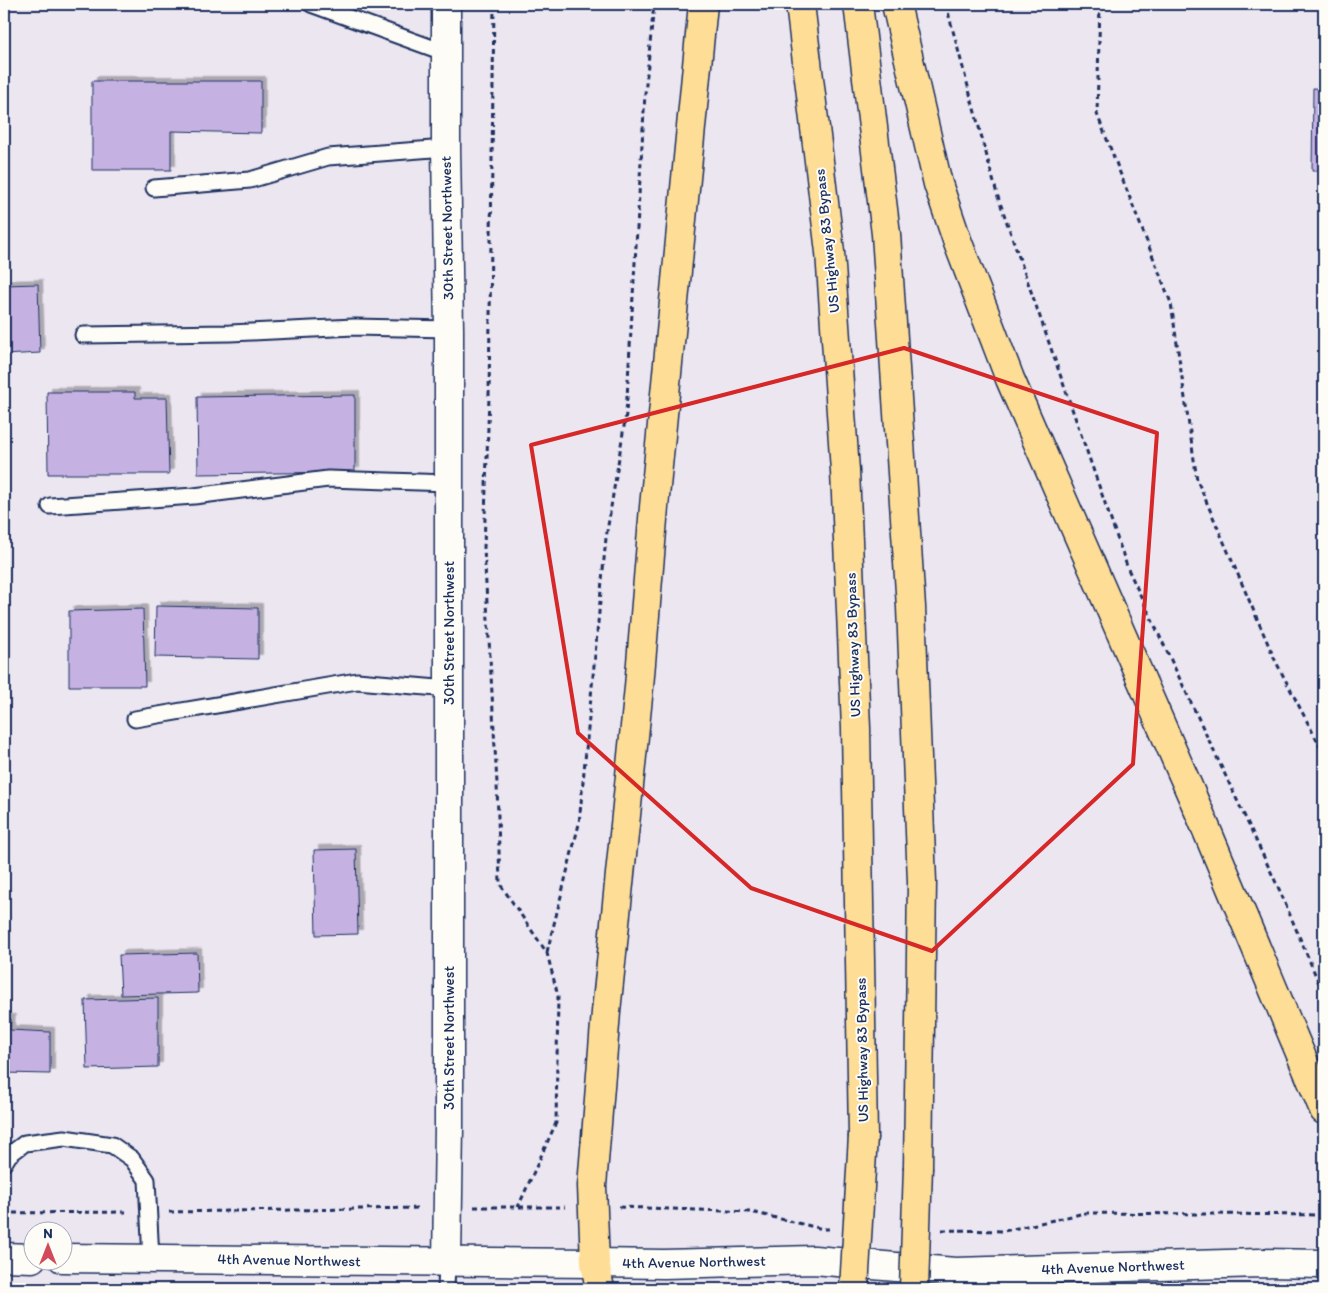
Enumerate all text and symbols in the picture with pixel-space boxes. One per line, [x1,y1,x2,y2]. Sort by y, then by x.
street label: 30th Street Northwest [437,155,457,300]
street label: US Highway 83 Bypass [810,168,844,314]
street label: 30th Street Northwest [440,561,458,705]
street label: US Highway 83 Bypass [841,572,865,718]
street label: 30th Street Northwest [440,966,458,1110]
street label: US Highway 83 Bypass [852,977,872,1123]
north arrow [22,1220,72,1270]
text: N [43,1225,53,1242]
street label: 4th Avenue Northwest [217,1250,361,1270]
street label: 4th Avenue Northwest [622,1252,766,1272]
street label: 4th Avenue Northwest [1041,1255,1185,1278]

